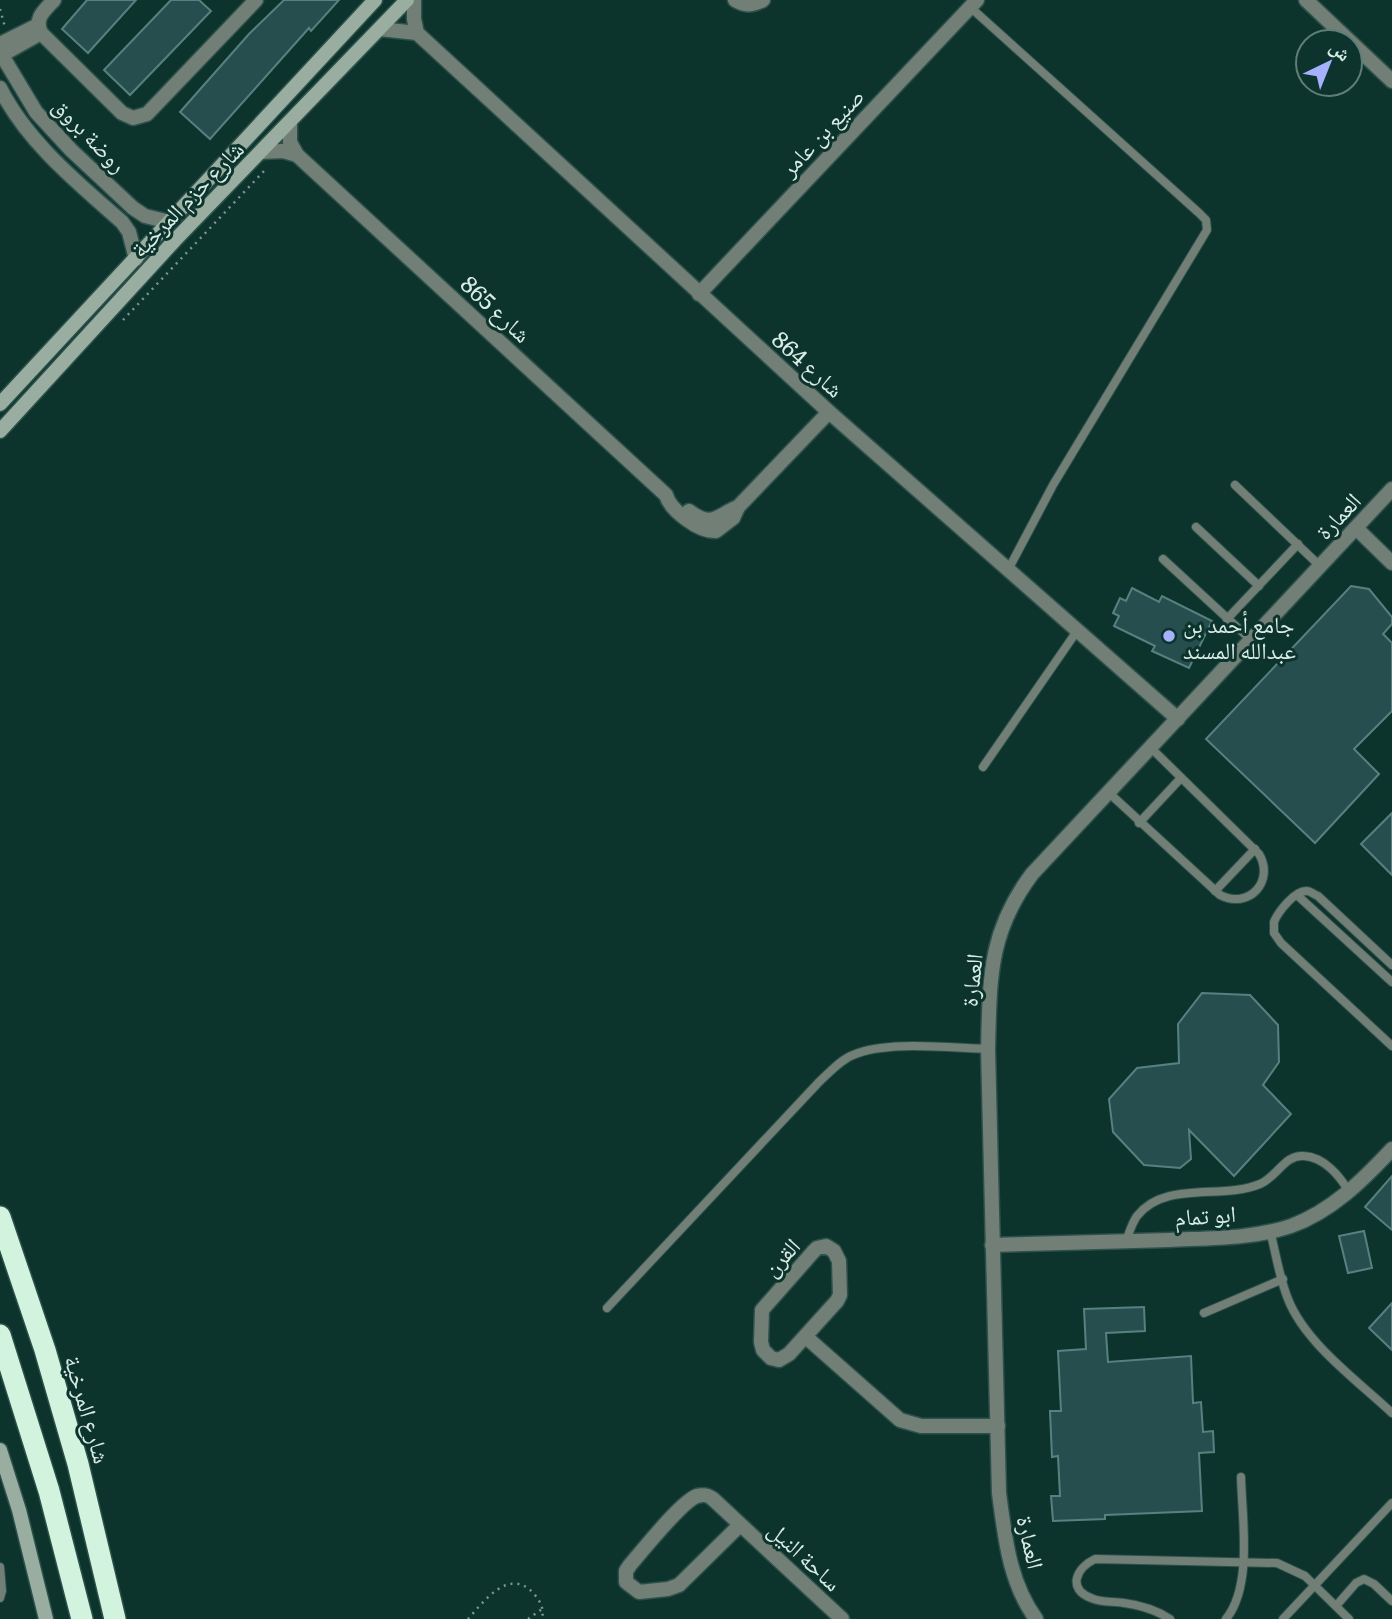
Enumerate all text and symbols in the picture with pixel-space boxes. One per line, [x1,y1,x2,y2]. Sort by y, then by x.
north arrow [1294,28,1364,98]
text: ش [1324,33,1358,67]
street label: صنيع بن عامر [770,79,871,184]
street label: روضة بروق [46,88,136,180]
street label: شارع حزم المرخية [121,132,251,265]
street label: شارع 865 [454,267,540,349]
street label: شارع 864 [766,322,852,404]
street label: العمارة [1306,484,1368,546]
place label: جامع أحمد بن عبدالله المسند [1183,606,1296,666]
marker: جامع أحمد بن عبدالله المسند [1161,628,1177,644]
street label: العمارة [950,952,990,1008]
street label: ابو تمام [1173,1195,1237,1234]
street label: القرن [753,1229,807,1283]
street label: شارع المرخية [57,1351,121,1467]
street label: ساحة النيل [762,1512,850,1598]
street label: العمارة [1009,1512,1055,1572]

